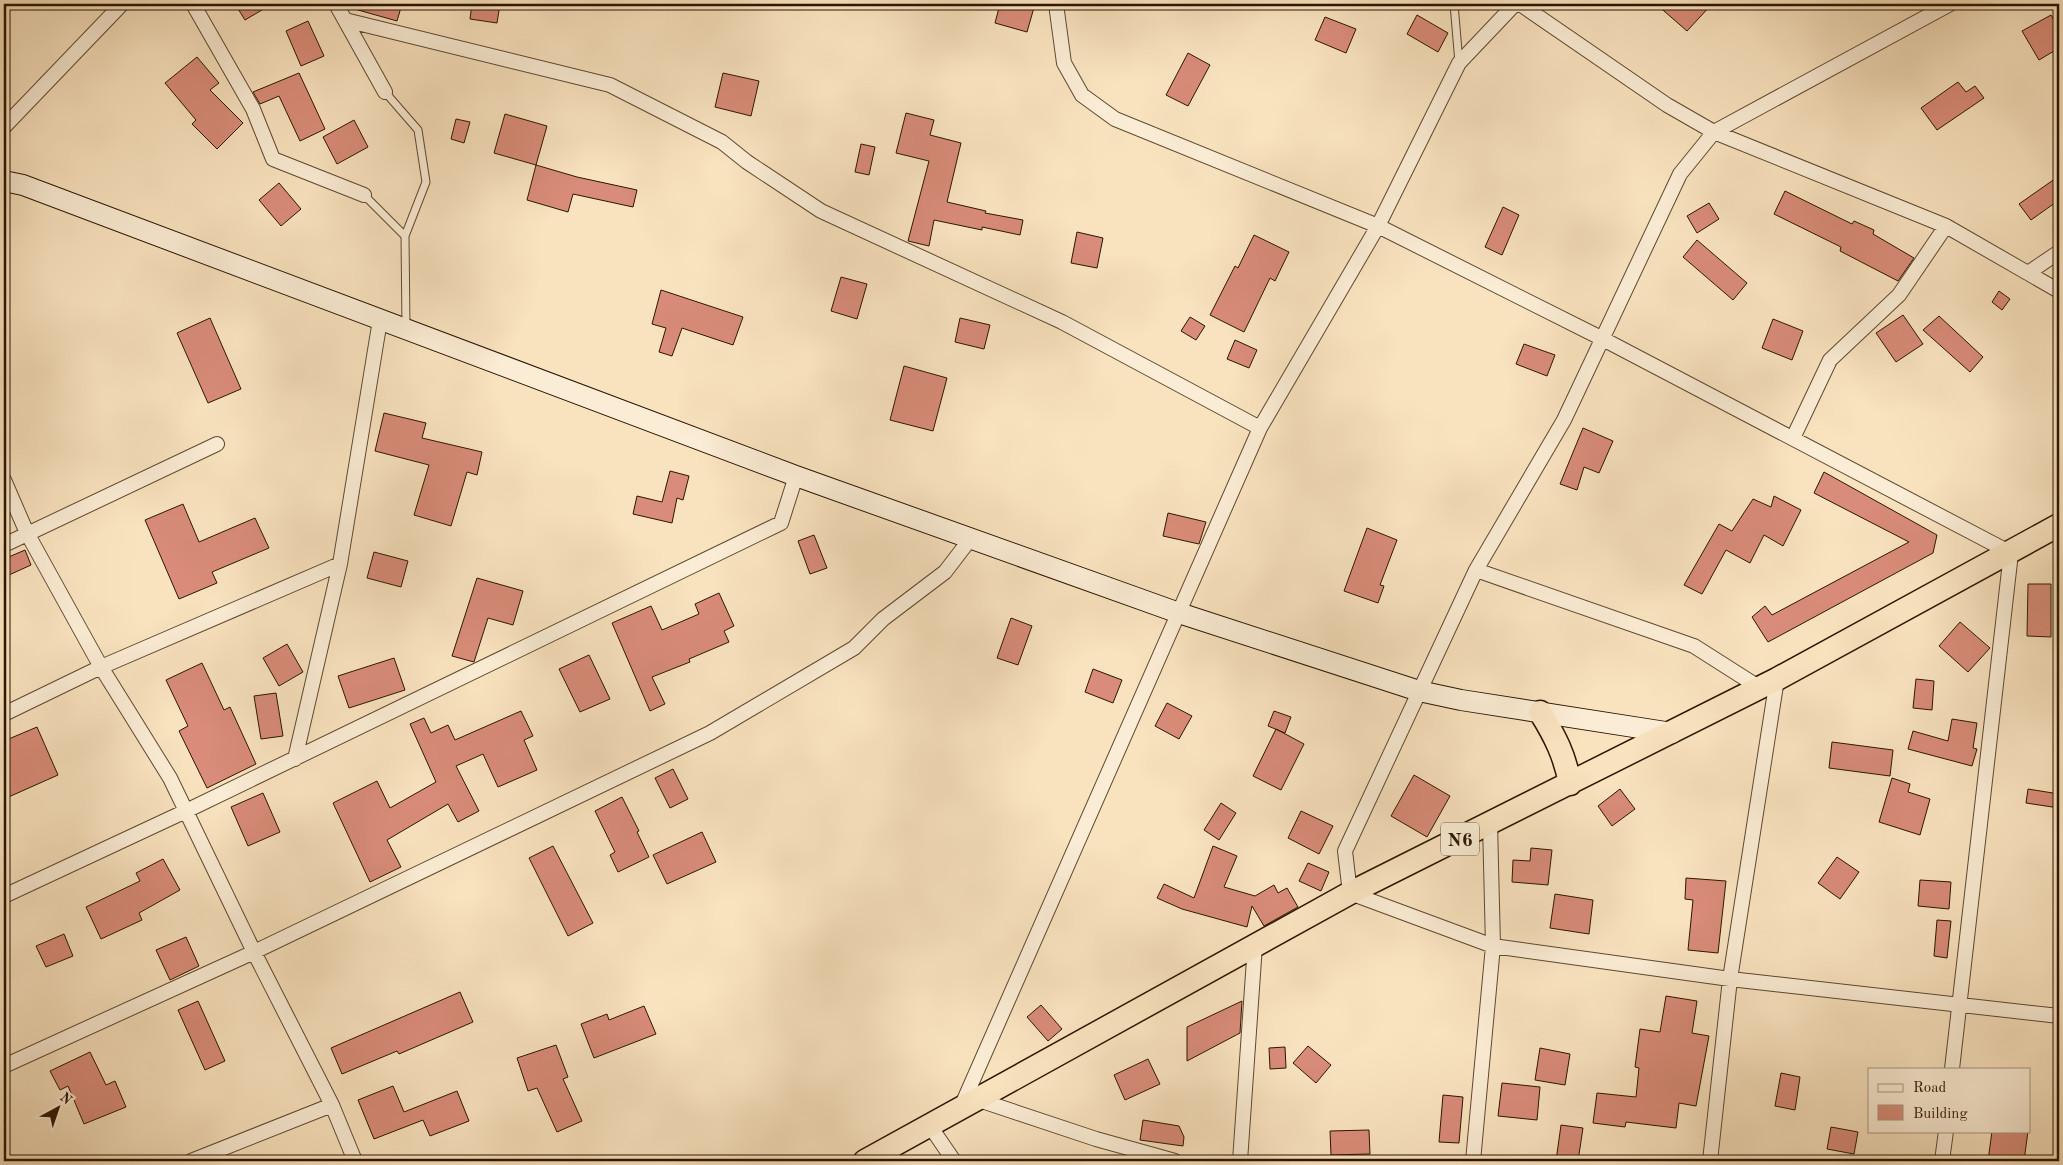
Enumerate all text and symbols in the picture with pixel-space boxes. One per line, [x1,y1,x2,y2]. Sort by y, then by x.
road number: N6 [1441,822,1479,856]
legend [1868,1068,2030,1132]
text: Road [1913,1081,1947,1096]
north arrow [32,1082,82,1132]
text: N [57,1090,75,1108]
text: Building [1913,1107,1968,1122]

